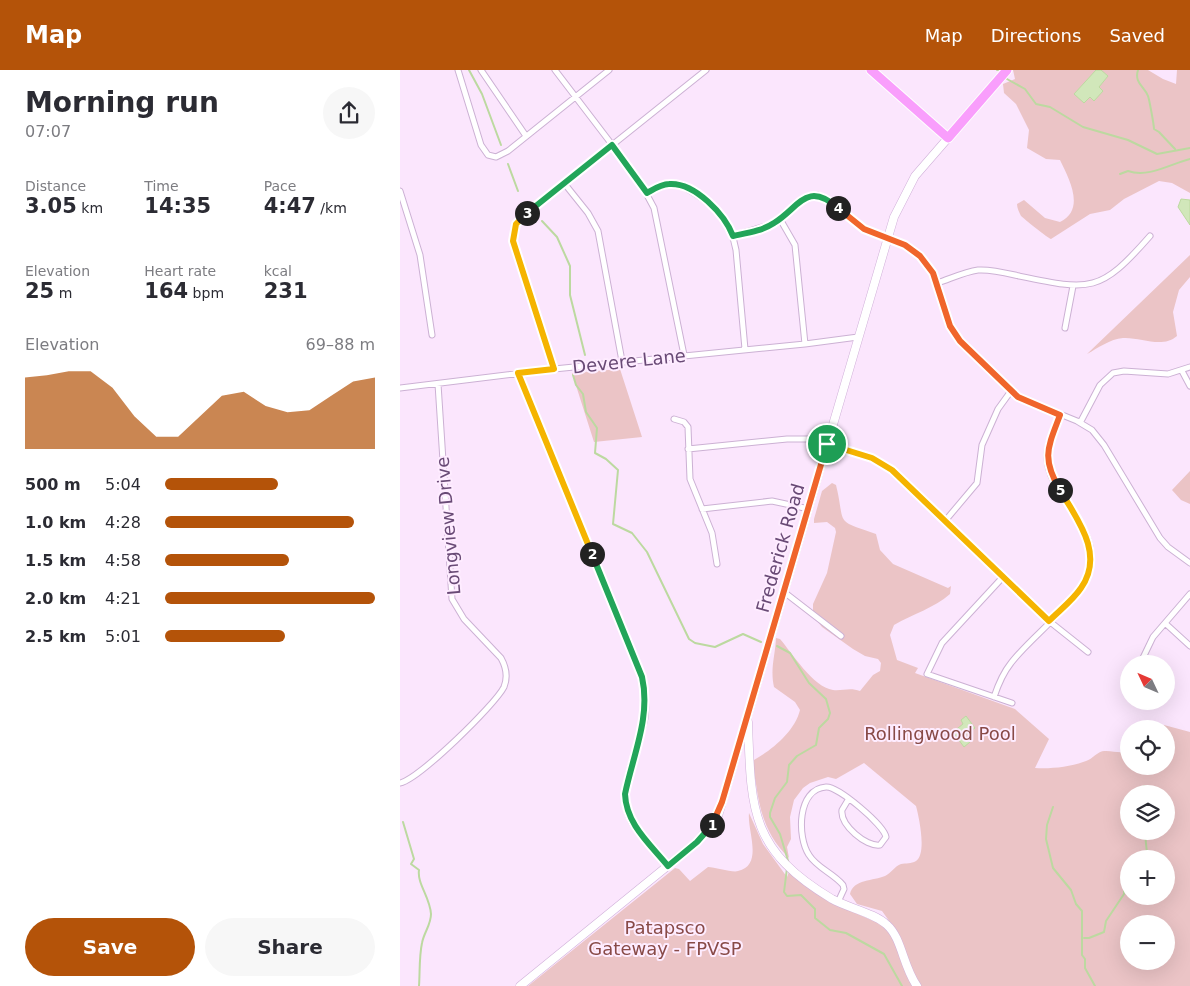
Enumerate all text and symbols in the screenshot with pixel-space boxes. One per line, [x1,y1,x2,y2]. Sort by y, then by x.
text: Map [25,21,82,49]
text: Map [925,25,963,46]
text: Directions [991,25,1081,46]
text: Saved [1109,25,1165,46]
text: Morning run [25,86,219,119]
button: share [323,87,375,139]
text: 07:07 [25,122,71,141]
text: Distance [25,178,86,194]
text: Time [144,178,179,194]
text: Pace [264,178,296,194]
text: 3.05 [25,194,77,218]
text: 14:35 [144,194,211,218]
text: 4:47 [264,194,316,218]
pin: 4 [826,196,850,220]
text: km [77,200,103,216]
text: /km [316,200,347,216]
pin: 3 [514,200,540,226]
text: 4 [834,200,843,216]
text: 3 [523,205,532,221]
text: Elevation [25,263,90,279]
text: Heart rate [144,263,216,279]
text: kcal [264,263,292,279]
text: 25 [25,279,54,303]
text: 164 [144,279,188,303]
text: 231 [264,279,308,303]
text: m [54,285,72,301]
text: bpm [188,285,224,301]
text: Elevation [25,335,99,354]
text: 69–88 m [306,335,375,354]
street label: Devere Lane [571,345,687,377]
pin [806,423,848,465]
icon: arrive [813,430,841,458]
street label: Longview Drive [431,456,465,596]
text: 500 m [25,475,81,494]
text: 5:04 [105,475,141,494]
pin: 5 [1048,478,1072,502]
street label: Frederick Road [752,481,808,615]
text: 5 [1056,482,1065,498]
text: 1.0 km [25,513,86,532]
text: 4:28 [105,513,141,532]
pin: 2 [580,542,604,566]
text: 2 [588,546,597,562]
text: 1.5 km [25,551,86,570]
text: 4:58 [105,551,141,570]
text: 2.0 km [25,589,86,608]
text: 4:21 [105,589,141,608]
text: 2.5 km [25,627,86,646]
text: 5:01 [105,627,141,646]
north arrow [1120,655,1175,710]
map controls [1120,655,1175,970]
button: locate [1120,720,1175,775]
park label: Rollingwood Pool [864,723,1016,744]
button: layers [1120,785,1175,840]
pin: 1 [700,812,724,838]
text: 1 [708,817,717,833]
button: + [1120,850,1175,905]
button: − [1120,915,1175,970]
park label: Patapsco Gateway - FPVSP [588,917,742,959]
button: Save [25,918,195,976]
button: Share [205,918,375,976]

